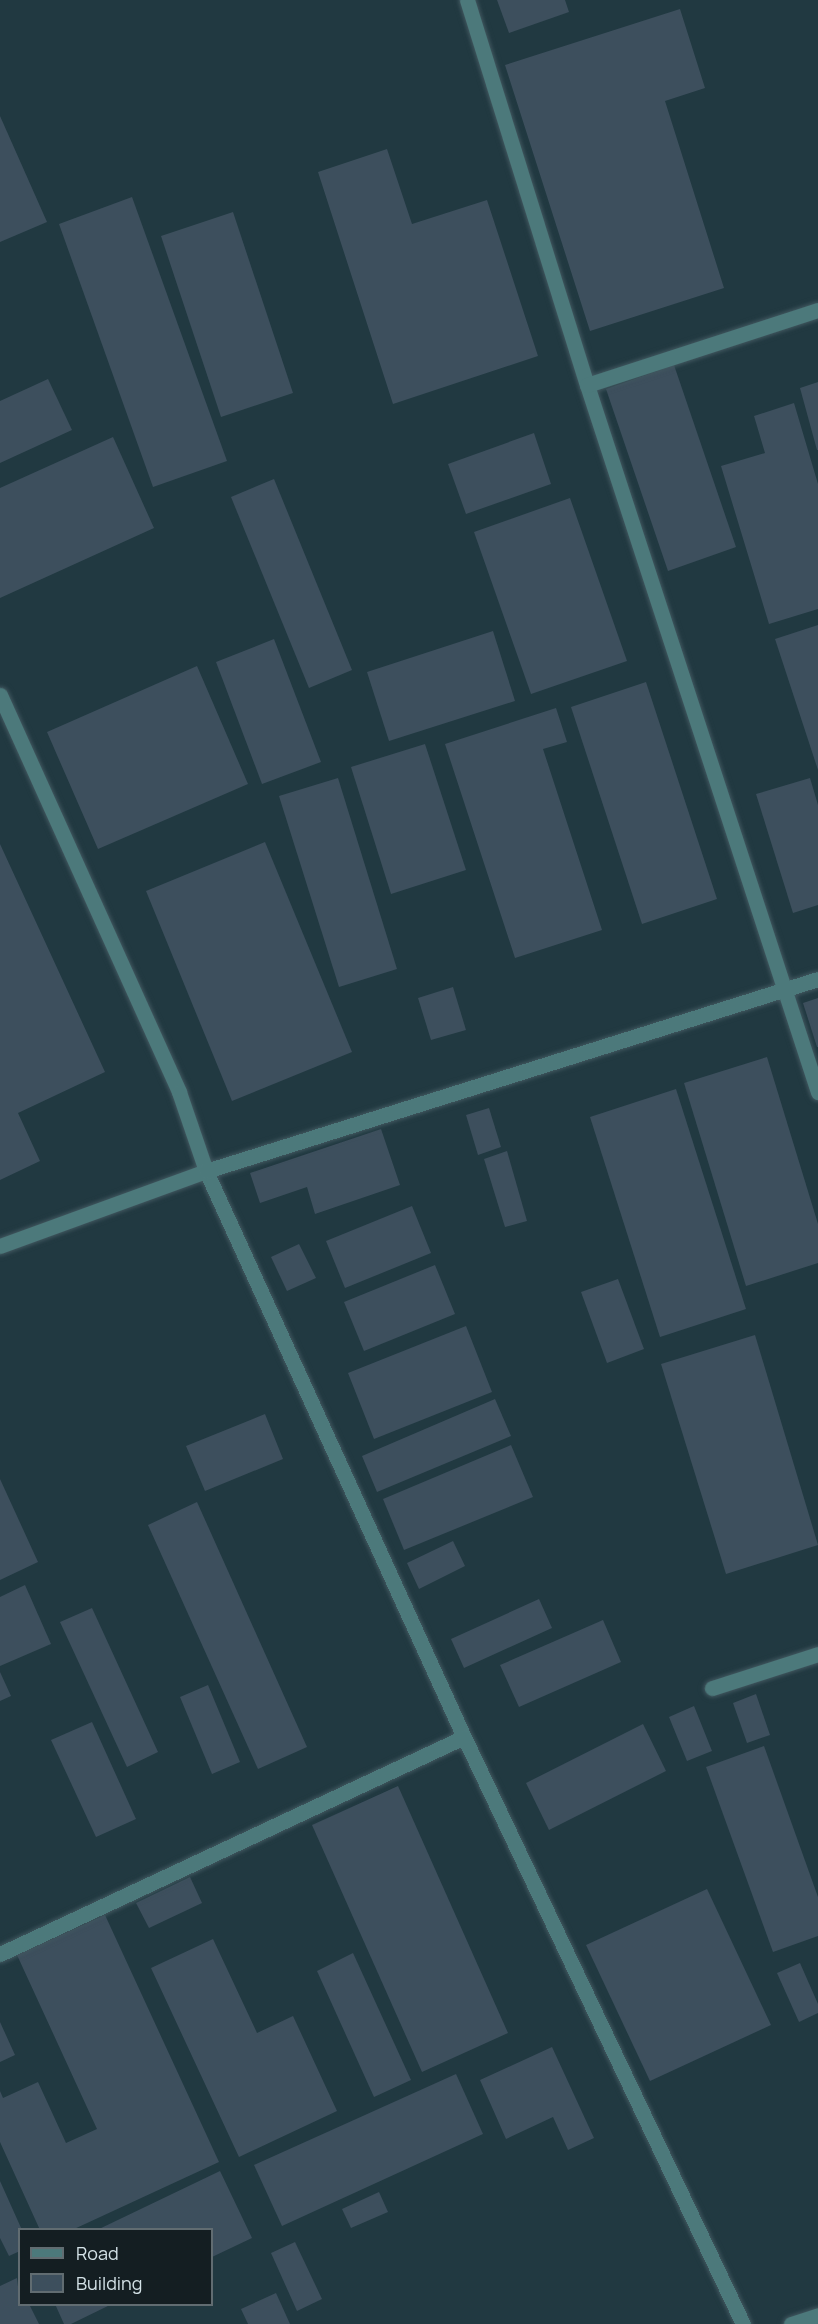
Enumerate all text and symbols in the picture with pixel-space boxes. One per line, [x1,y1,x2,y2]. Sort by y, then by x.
legend [18,2228,213,2306]
text: Road [76,2241,119,2265]
text: Building [76,2271,142,2295]

